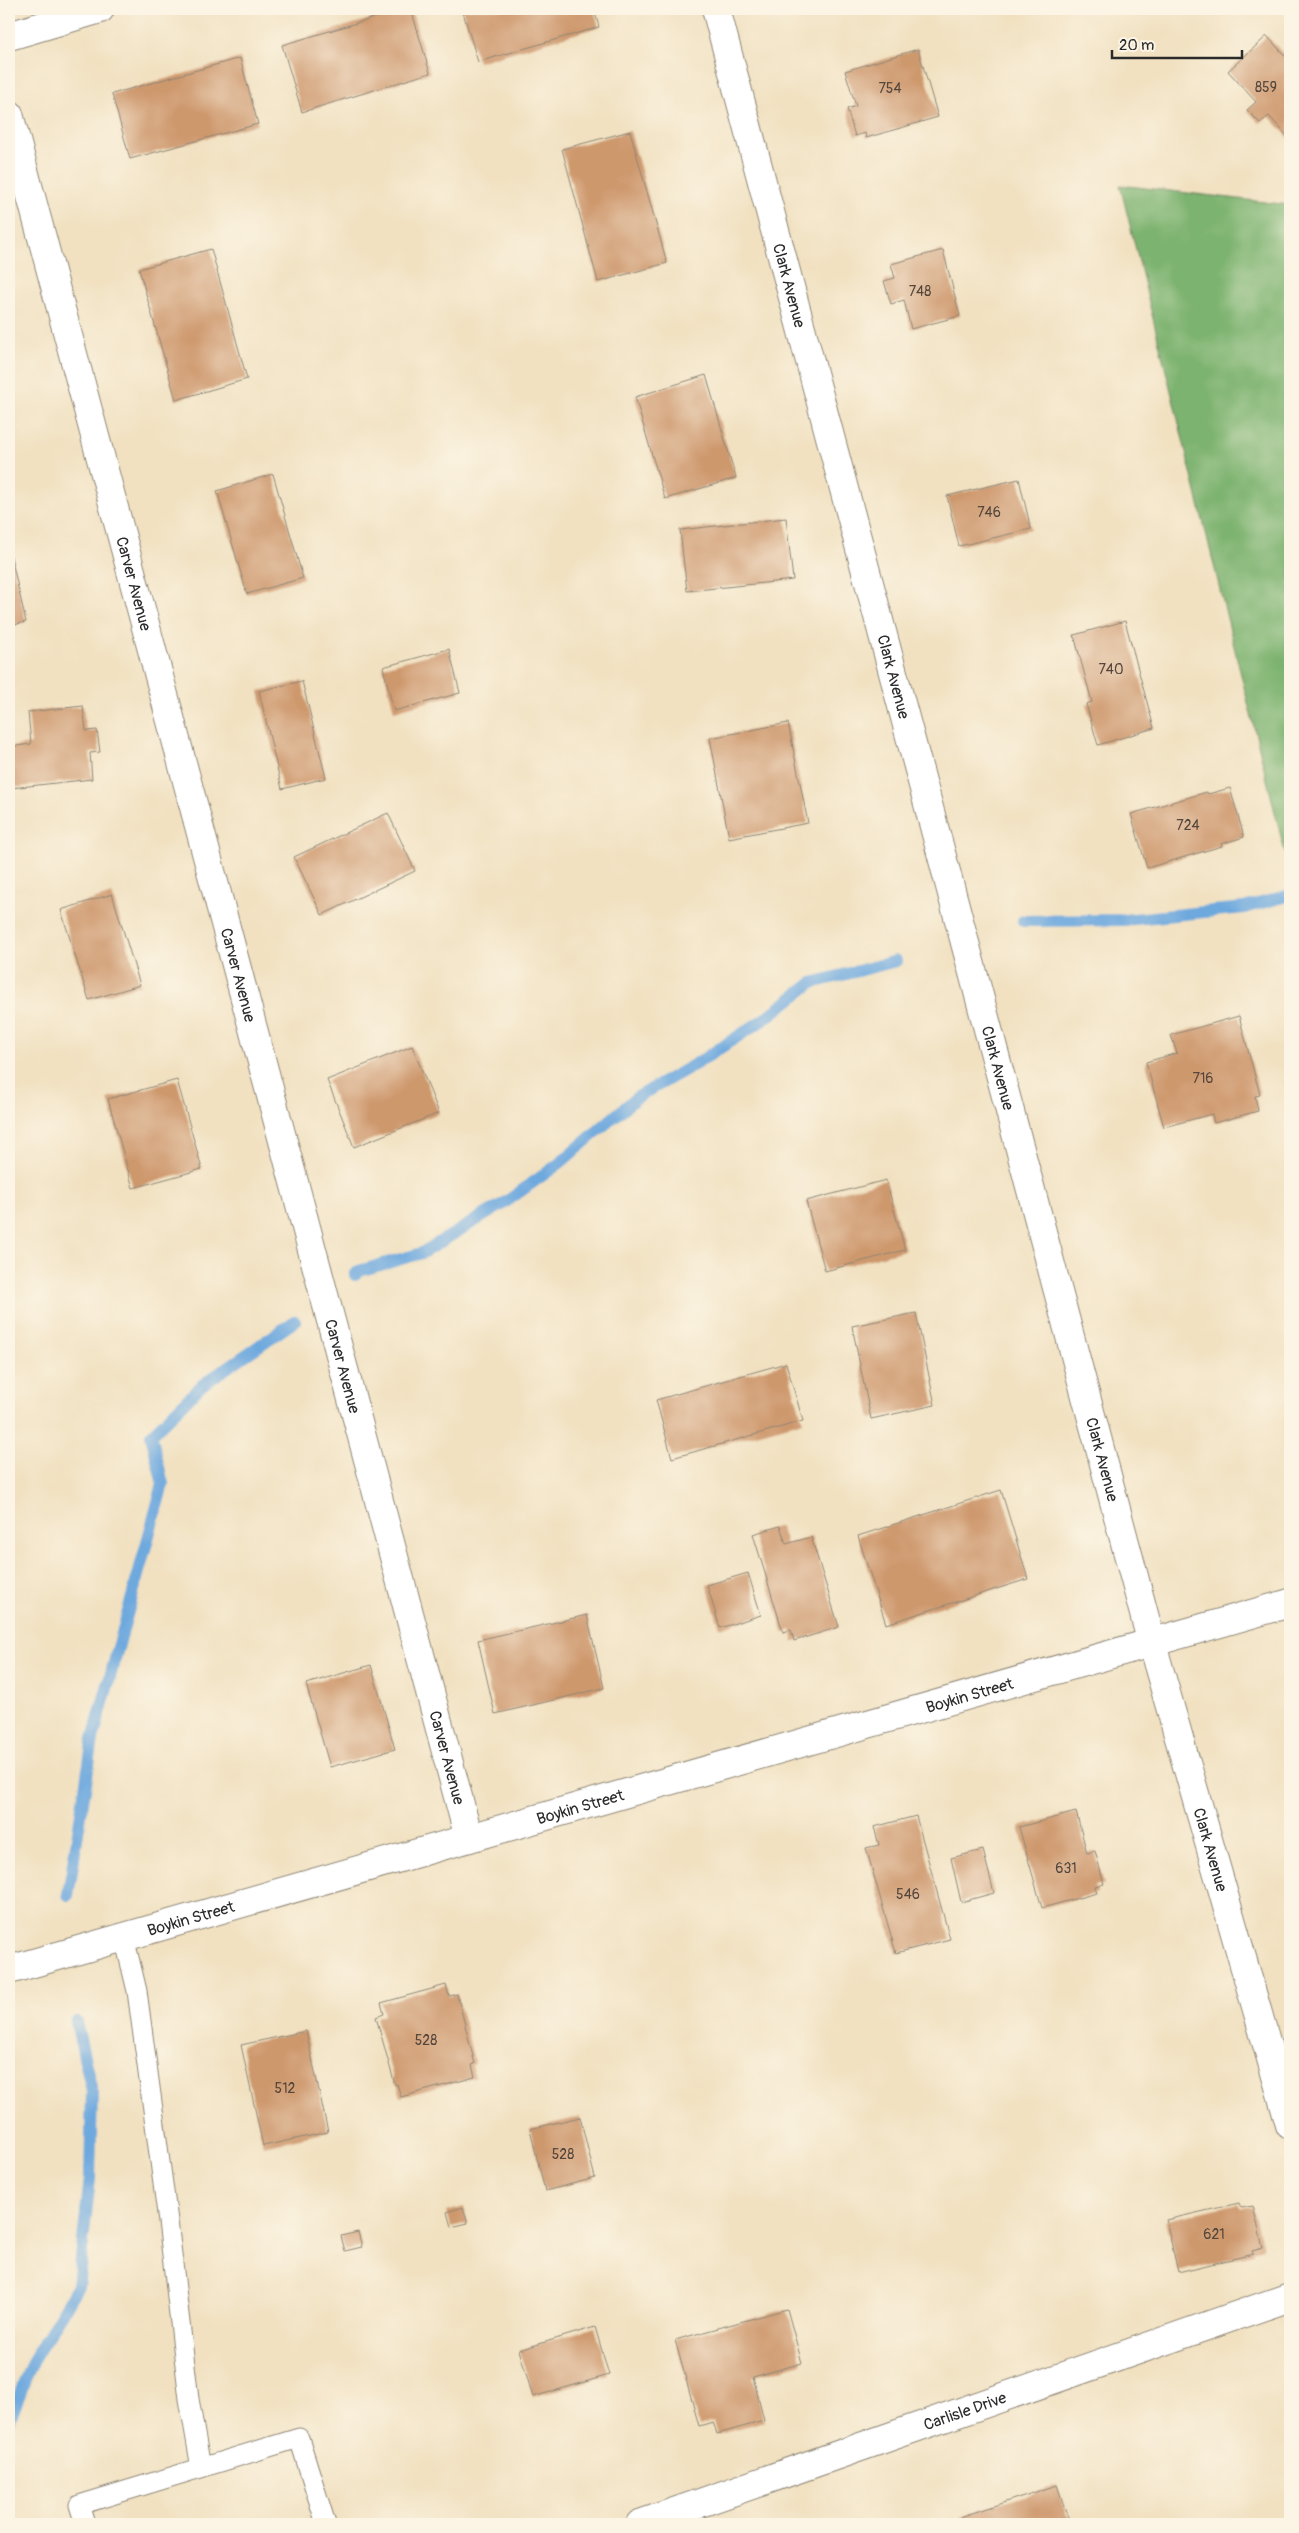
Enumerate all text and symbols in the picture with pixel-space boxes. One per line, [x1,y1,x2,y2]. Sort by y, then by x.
scale bar [1112,28,1242,60]
text: 20 m [1119,36,1154,55]
house number: 859 [1255,79,1277,96]
house number: 754 [878,80,902,97]
street label: Clark Avenue [768,241,810,330]
house number: 748 [909,283,931,300]
house number: 746 [977,504,1001,521]
street label: Carver Avenue [111,535,155,633]
street label: Clark Avenue [872,633,914,721]
house number: 740 [1098,661,1124,678]
house number: 724 [1176,817,1200,834]
street label: Carver Avenue [216,926,260,1024]
street label: Clark Avenue [977,1024,1018,1113]
house number: 716 [1192,1070,1214,1087]
street label: Carver Avenue [320,1317,364,1416]
street label: Clark Avenue [1081,1415,1123,1504]
street label: Boykin Street [924,1674,1016,1718]
street label: Carver Avenue [424,1709,469,1807]
street label: Boykin Street [534,1785,627,1829]
street label: Clark Avenue [1189,1806,1232,1894]
house number: 631 [1055,1860,1077,1877]
house number: 546 [896,1886,920,1903]
street label: Boykin Street [145,1897,237,1941]
house number: 528 [415,2032,437,2049]
house number: 512 [275,2080,296,2097]
house number: 528 [552,2146,574,2163]
house number: 621 [1203,2226,1225,2243]
street label: Carlisle Drive [921,2388,1009,2435]

